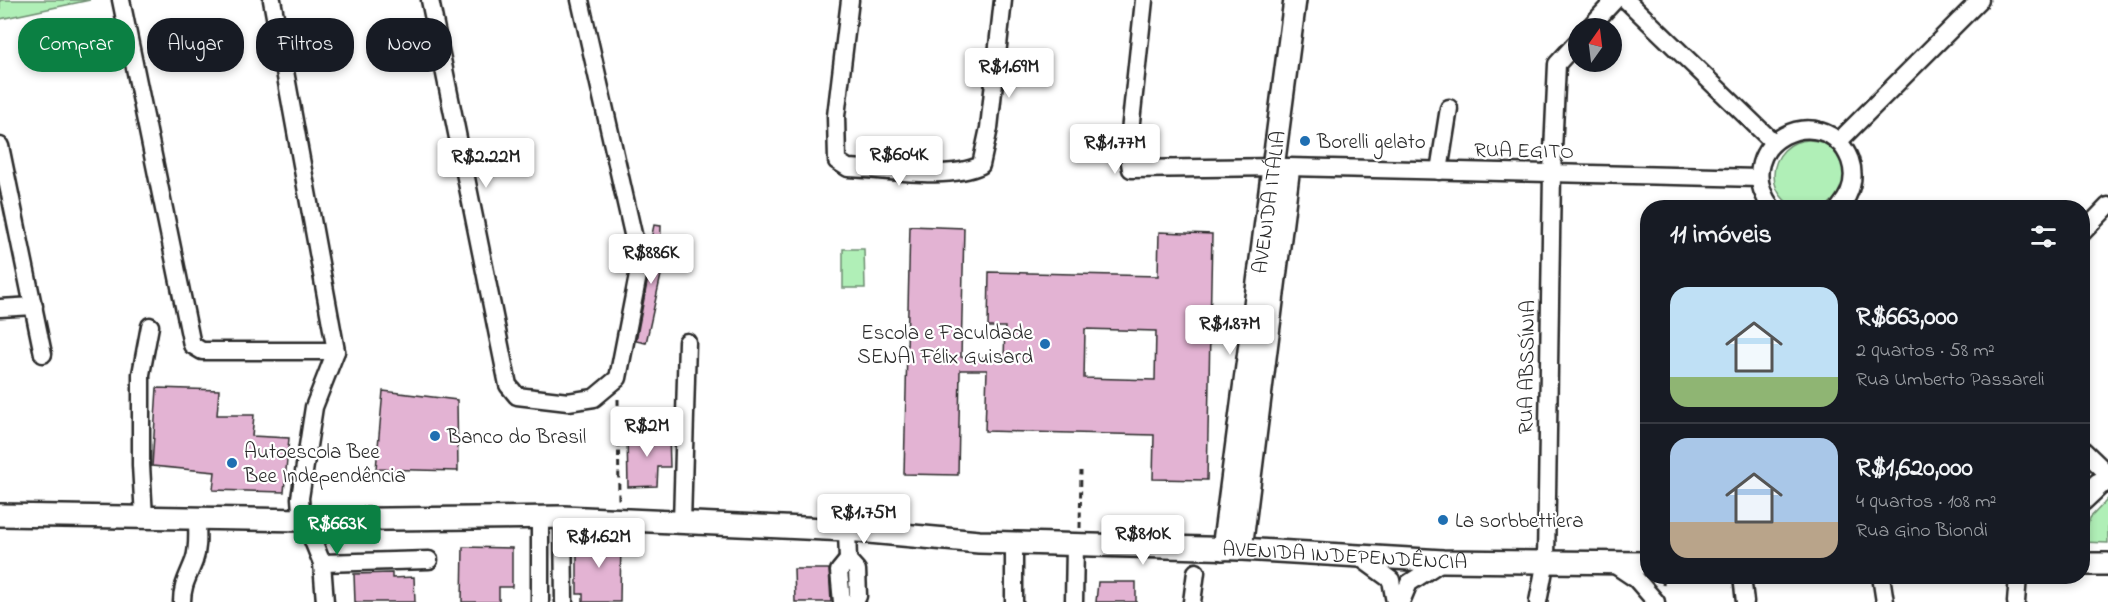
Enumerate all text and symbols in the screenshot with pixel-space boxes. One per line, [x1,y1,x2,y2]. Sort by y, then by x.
chip: Comprar [18,18,135,72]
chip: Alugar [147,18,244,72]
chip: Filtros [256,18,354,72]
chip: Novo [366,18,452,72]
north arrow [1568,18,1622,72]
map controls [1568,18,1622,72]
pin: R$1.69M [954,48,1064,99]
text: R$1.69M [979,53,1039,82]
pin: R$1.77M [1060,124,1170,175]
place label: Borelli gelato [1316,128,1426,160]
text: R$1.77M [1084,129,1146,158]
street label: AVENIDA ITÁLIA [1246,129,1295,276]
marker: Borelli gelato [1298,134,1312,148]
pin: R$604K [850,136,948,187]
street label: RUA EGITO [1474,136,1574,168]
pin: R$2.22M [431,138,541,189]
text: R$604K [870,141,928,170]
text: R$2.22M [451,143,521,172]
text: 11 imóveis [1670,217,1772,255]
icon: filters [2027,220,2060,253]
pin: R$886K [602,234,700,285]
text: R$886K [623,239,679,268]
text: R$663,000 [1856,299,1958,337]
street label: RUA ABSSÍNIA [1512,300,1544,434]
pin: R$1.87M [1175,305,1285,356]
text: R$1.87M [1199,310,1261,339]
icon: home [1718,311,1790,383]
place label: Escola e Faculdade SENAI Félix Guisard [857,319,1034,373]
marker: Escola e Faculdade SENAI Félix Guisard [1038,337,1052,351]
text: 2 quartos · 58 m² [1856,337,1995,366]
text: Rua Umberto Passareli [1856,366,2045,395]
pin: R$2M [611,407,683,458]
text: R$2M [624,412,670,441]
place label: Banco do Brasil [446,423,586,453]
marker: Banco do Brasil [428,429,442,443]
place label: Autoescola Bee Bee Independência [243,438,406,492]
text: R$1,620,000 [1856,450,1973,488]
marker: Autoescola Bee Bee Independência [225,456,239,470]
icon: home [1718,462,1790,534]
text: 4 quartos · 108 m² [1856,488,1996,517]
pin: R$1.75M [809,494,919,545]
text: R$1.75M [831,499,897,528]
pin: R$663K [288,505,386,556]
place label: La sorbbettiera [1455,507,1584,537]
text: R$663K [308,510,366,539]
marker: La sorbbettiera [1436,513,1450,527]
pin: R$810K [1094,515,1192,566]
text: Rua Gino Biondi [1856,517,1988,546]
pin: R$1.62M [544,518,654,569]
text: R$810K [1115,520,1171,549]
text: R$1.62M [567,523,631,552]
street label: AVENIDA INDEPENDÊNCIA [1222,536,1467,578]

